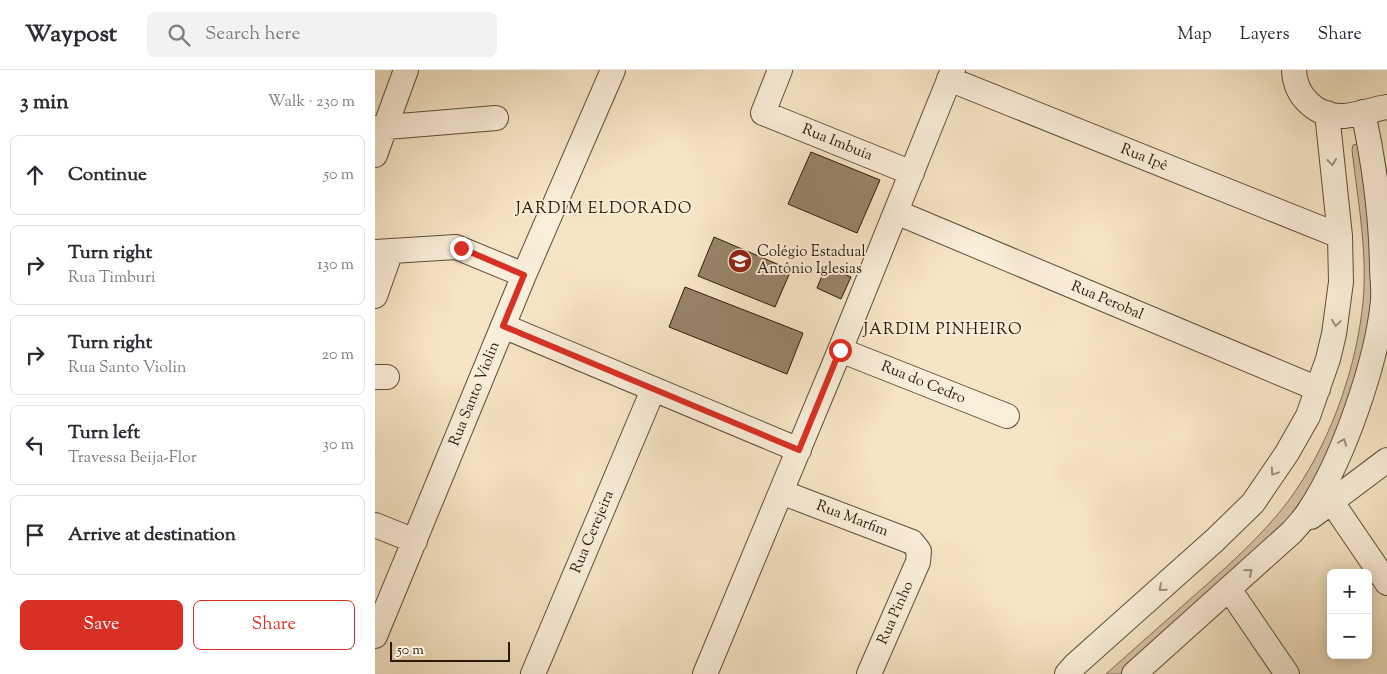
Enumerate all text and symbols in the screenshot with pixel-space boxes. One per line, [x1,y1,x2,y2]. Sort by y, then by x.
search box [147,12,497,57]
text: Waypost [25,18,117,52]
icon: search [165,21,193,49]
text: Search here [205,21,300,48]
text: Map [1177,22,1212,48]
text: Layers [1240,22,1290,48]
text: Share [1318,22,1362,48]
text: 3 min [20,88,69,118]
text: Walk · 230 m [268,91,355,114]
street label: Rua Imbuia [799,119,875,167]
street label: Rua Ipê [1117,139,1171,177]
one-way arrow [1326,158,1337,166]
icon: ahead [21,161,49,189]
text: Continue [68,162,147,189]
text: 50 m [323,164,354,187]
district label: JARDIM ELDORADO [515,198,692,221]
route end [450,237,473,260]
text: Turn right [68,240,152,267]
place label: Colégio Estadual Antônio Iglesias [757,242,866,280]
school or university icon: Colégio Estadual Antônio Iglesias [727,248,753,274]
icon: right [21,251,49,279]
text: 130 m [317,254,354,277]
text: Rua Timburi [68,267,156,290]
street label: Rua Perobal [1068,276,1146,326]
district label: JARDIM PINHEIRO [862,319,1023,342]
one-way arrow [1331,319,1341,328]
text: Turn right [68,330,152,357]
street label: Rua Santo Violin [444,338,506,449]
route start [829,339,852,362]
icon: right [21,341,49,369]
text: 20 m [321,344,354,367]
street label: Rua do Cedro [878,356,968,410]
text: Rua Santo Violin [68,357,186,380]
text: Turn left [68,420,140,447]
icon: left [21,431,49,459]
text: 30 m [323,434,354,457]
one-way arrow [1338,439,1348,447]
text: Travessa Beija-Flor [68,447,197,470]
one-way arrow [1271,466,1280,476]
street label: Rua Cerejeira [566,487,620,577]
street label: Rua Marfim [813,496,892,543]
icon: arrive [21,521,49,549]
text: Arrive at destination [68,522,236,549]
one-way arrow [1243,569,1252,578]
map controls [1327,569,1372,659]
button: + [1327,569,1372,614]
street label: Rua Pinho [873,578,919,648]
one-way arrow [1159,583,1168,591]
button: Save [20,600,183,650]
button: Share [193,600,355,650]
button: − [1327,614,1372,659]
scale bar [390,639,510,662]
text: 50 m [397,641,424,661]

